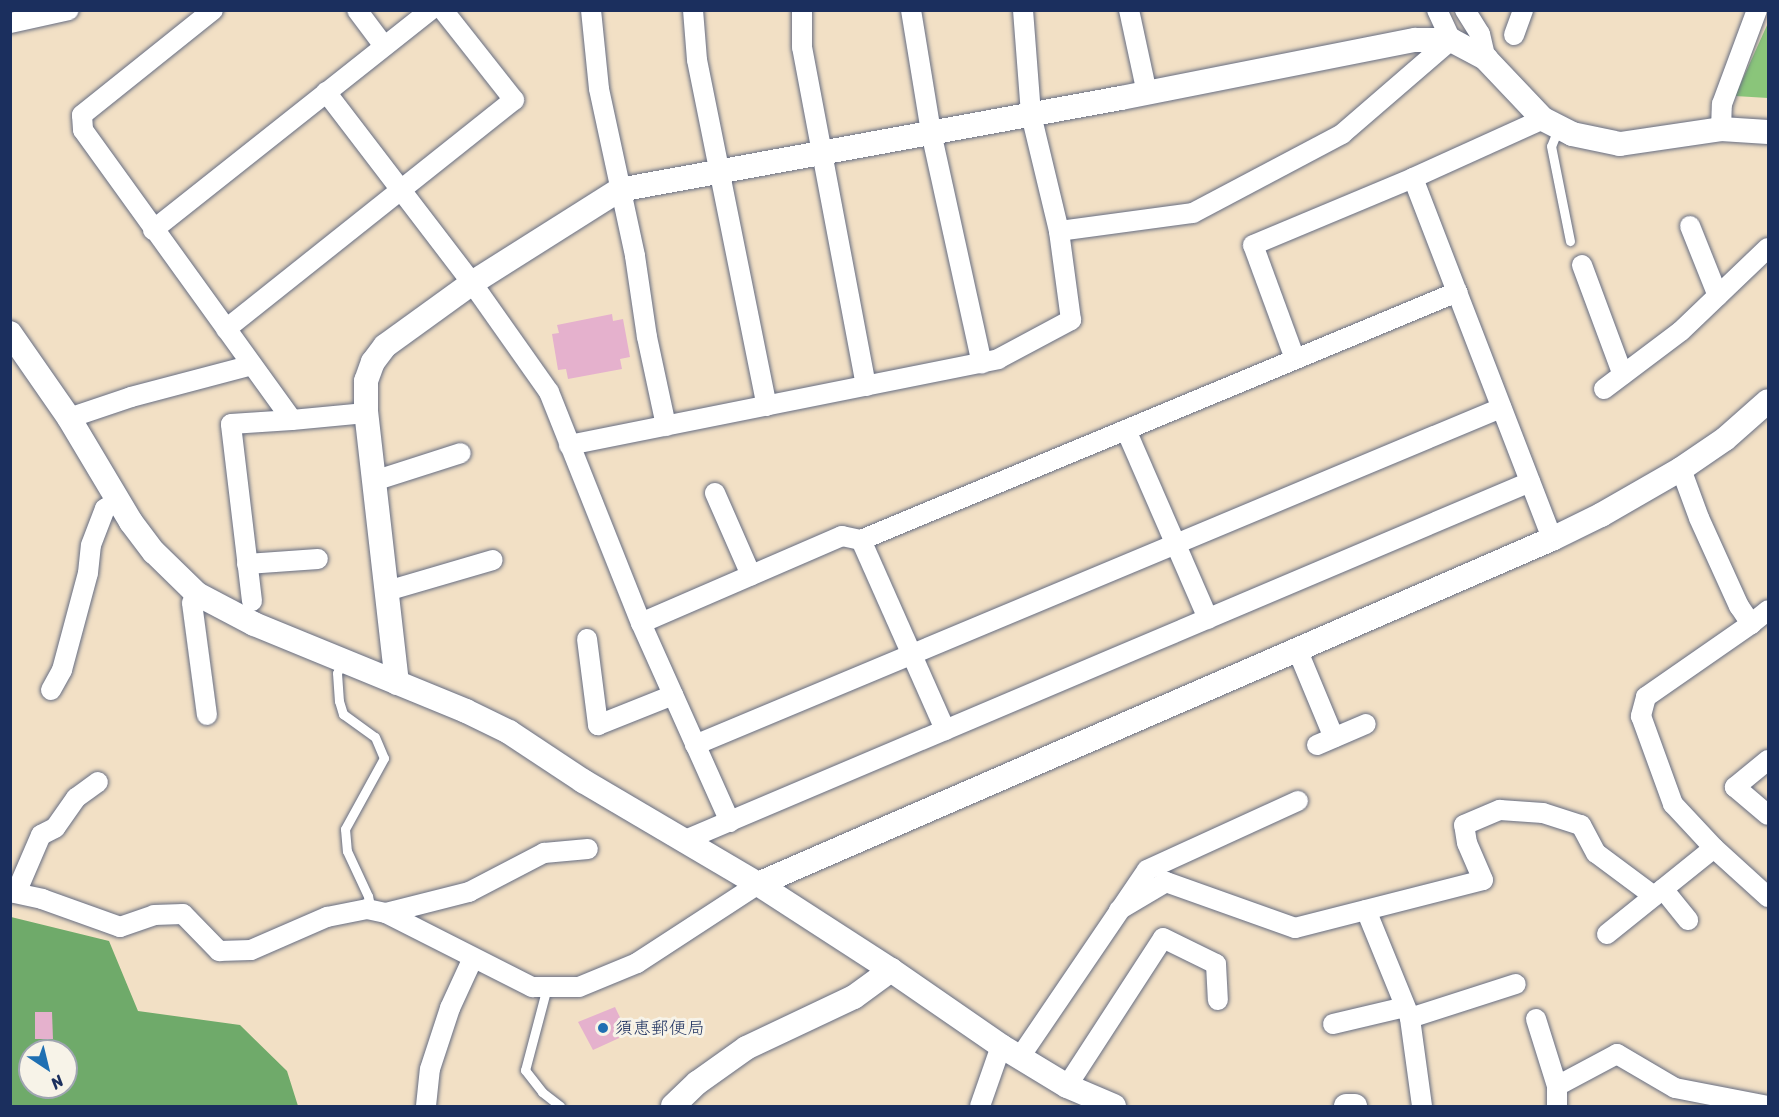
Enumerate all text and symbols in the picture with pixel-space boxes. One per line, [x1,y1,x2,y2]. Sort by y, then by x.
place label: 須恵郵便局 [615,1017,705,1039]
marker: 須恵郵便局 [596,1021,610,1035]
north arrow [18,1039,78,1099]
text: N [45,1067,70,1098]

